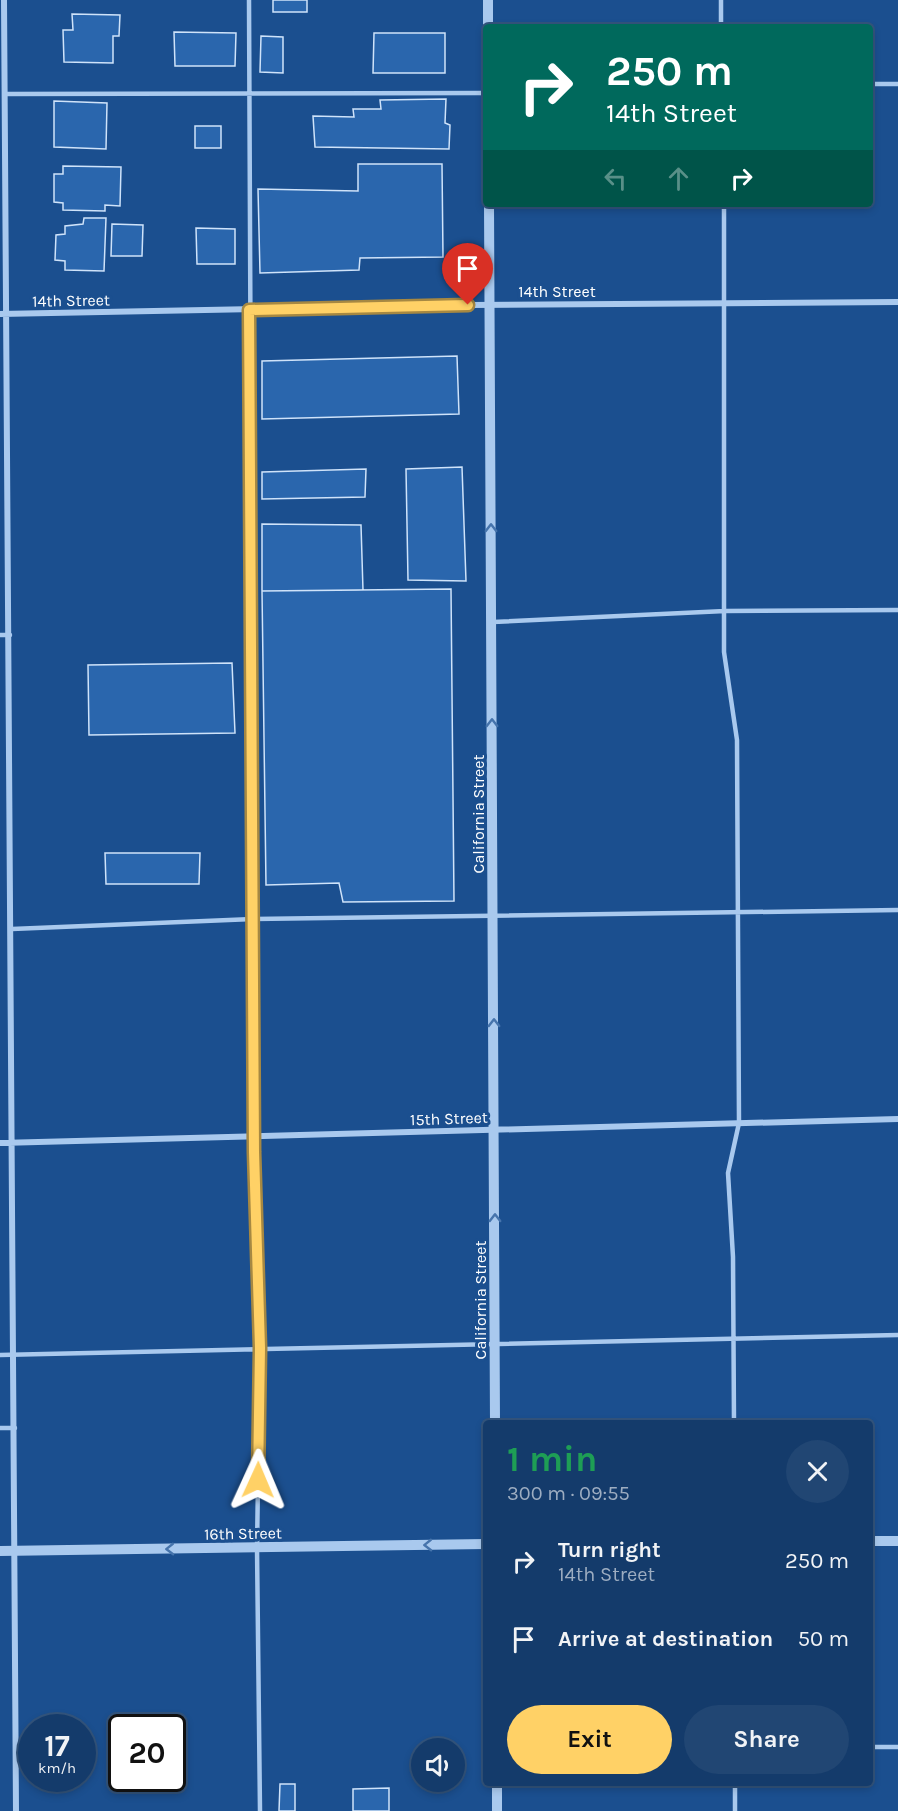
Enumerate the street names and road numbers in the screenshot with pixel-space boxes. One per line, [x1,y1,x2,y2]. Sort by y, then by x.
street label: 14th Street [518,282,596,301]
street label: 14th Street [32,290,110,311]
street label: California Street [469,755,488,873]
street label: 15th Street [410,1108,488,1129]
street label: California Street [471,1241,490,1359]
street label: 16th Street [204,1523,282,1544]

